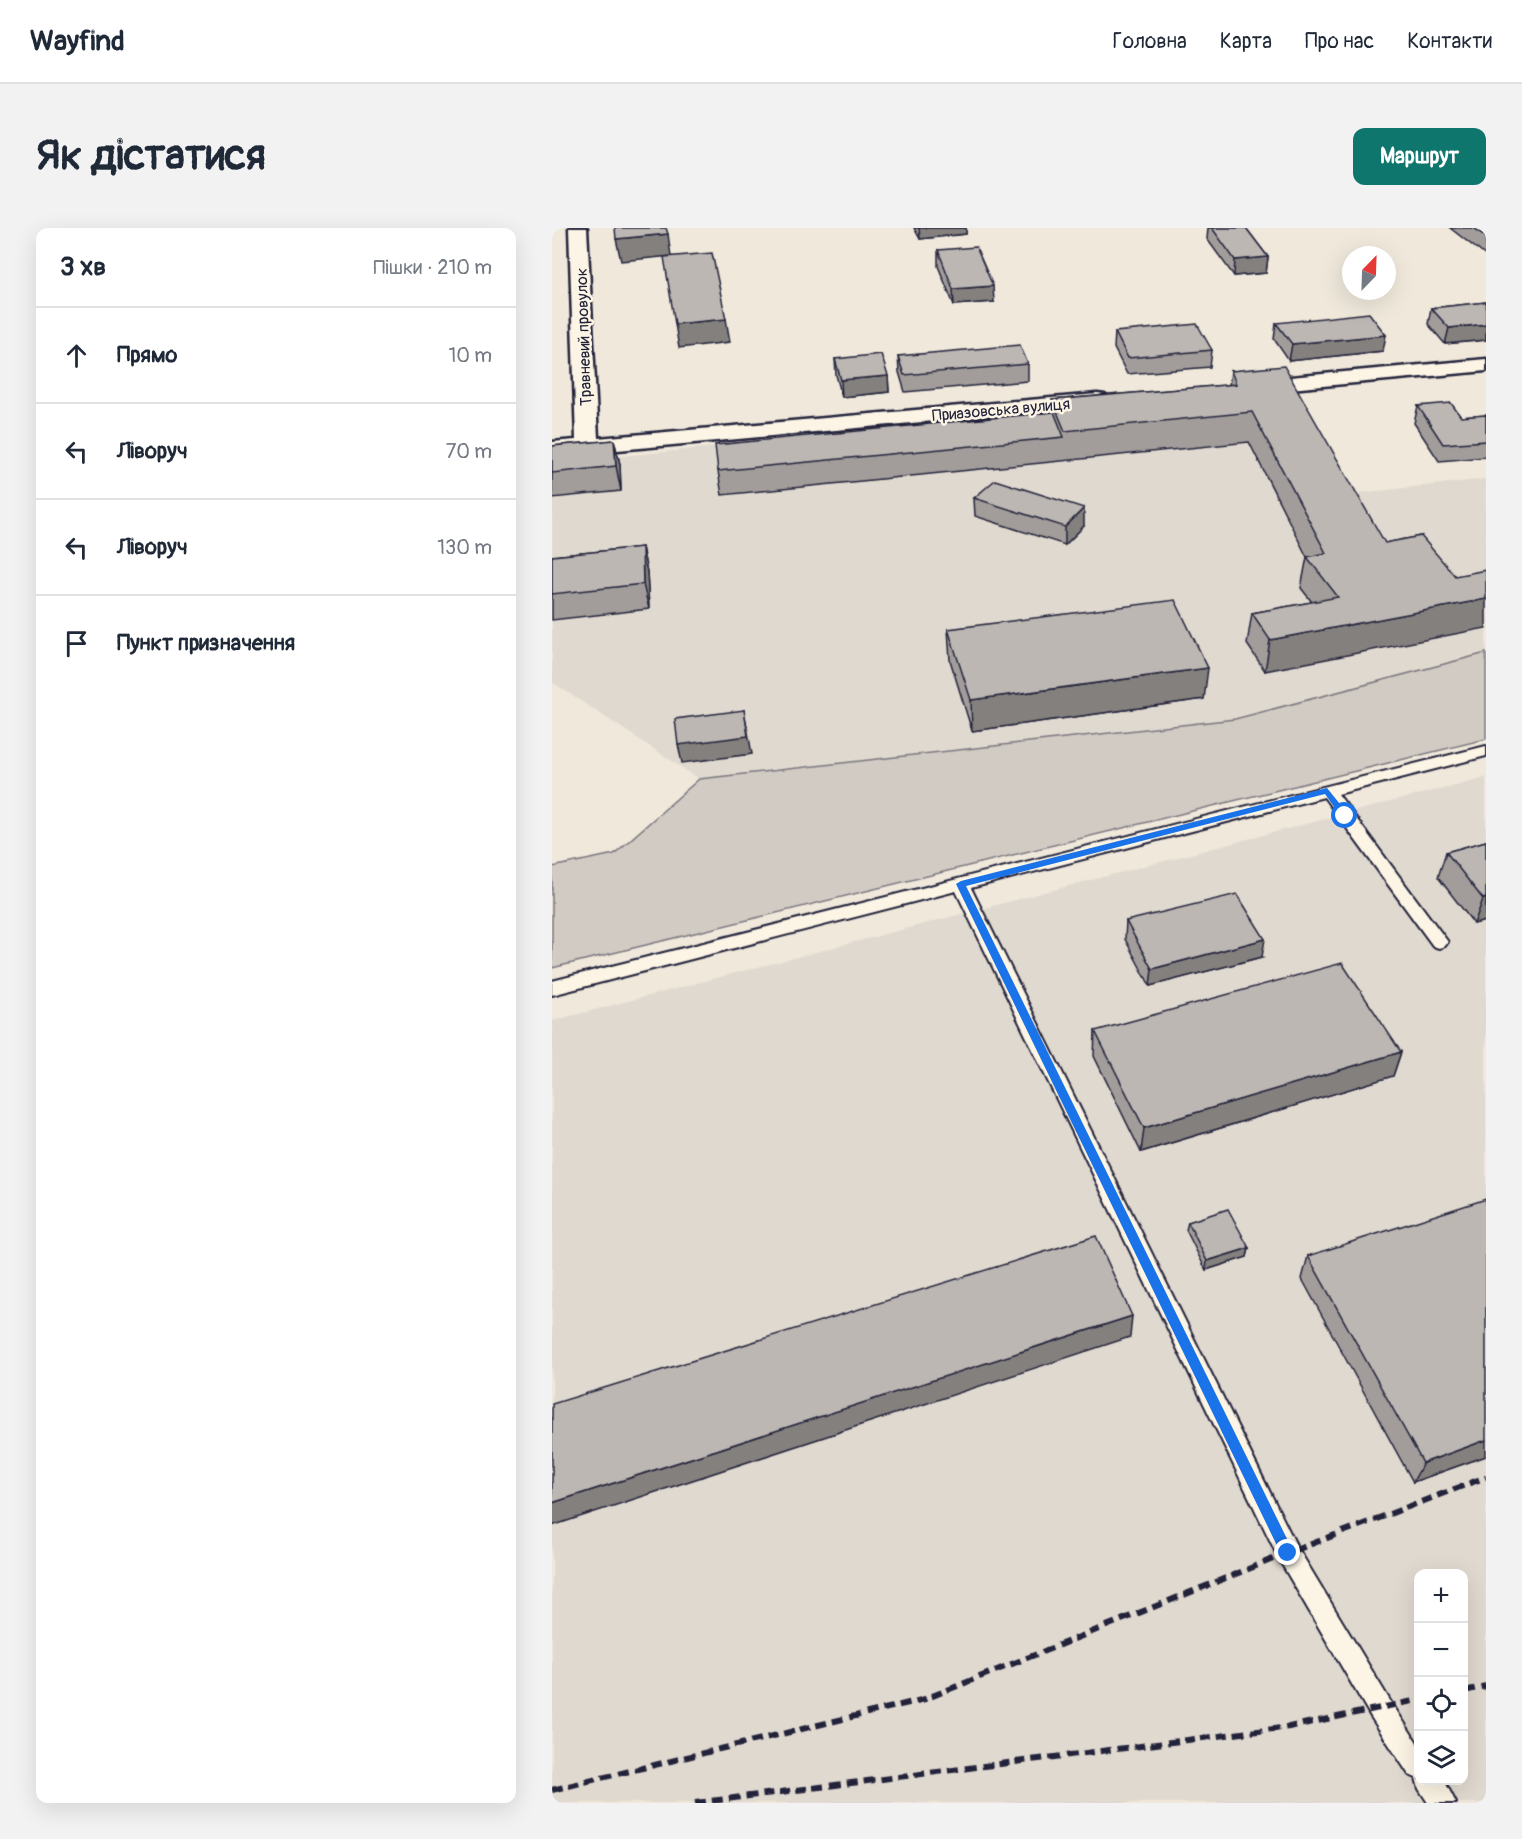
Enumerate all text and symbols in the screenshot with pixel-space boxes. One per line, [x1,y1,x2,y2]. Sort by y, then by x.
text: Wayfind [30,24,125,59]
text: Головна [1113,28,1187,55]
text: Карта [1220,28,1272,55]
text: Про нас [1305,28,1374,55]
text: Контакти [1407,28,1492,55]
button: Маршрут [1353,128,1486,185]
text: Як дістатися [36,130,266,182]
north arrow [1342,246,1396,300]
text: 3 хв [60,251,106,283]
text: Пішки · 210 m [373,255,492,280]
street label: Травневий провулок [572,268,596,406]
icon: ahead [60,339,93,372]
text: Прямо [117,341,177,369]
text: 10 m [448,343,492,368]
street label: Приазовська вулиця [931,394,1071,426]
icon: left [60,435,93,468]
text: Ліворуч [117,437,188,465]
text: 70 m [446,439,492,464]
icon: left [60,531,93,564]
text: Ліворуч [117,533,188,561]
text: 130 m [437,535,492,560]
icon: arrive [60,627,93,660]
text: Пункт призначення [117,629,295,657]
route start [1331,802,1357,828]
route end [1274,1539,1300,1565]
map controls [1414,1569,1468,1785]
button: + [1414,1569,1468,1623]
button: − [1414,1623,1468,1677]
button: locate [1414,1677,1468,1731]
button: layers [1414,1731,1468,1785]

